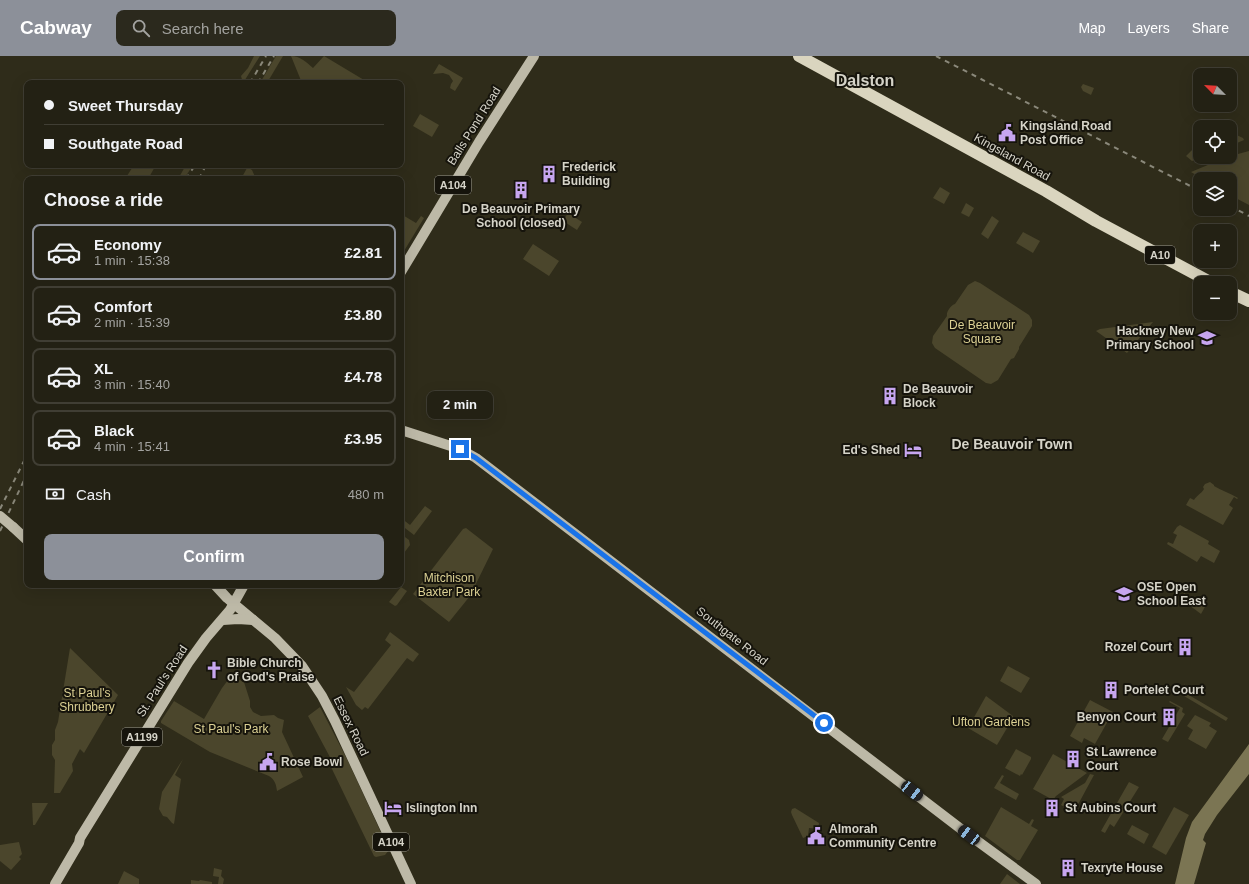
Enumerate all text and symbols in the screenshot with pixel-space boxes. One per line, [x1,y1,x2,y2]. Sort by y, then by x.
search box [116,10,396,46]
text: Cabway [20,17,92,38]
icon: search [130,17,152,39]
text: Search here [162,20,244,37]
text: Map [1078,20,1106,36]
text: Layers [1128,20,1170,36]
text: Share [1192,20,1229,36]
north arrow [1193,68,1237,112]
map controls [1193,68,1237,320]
district label: Dalston [836,72,894,89]
street label: Balls Pond Road [444,84,504,168]
text: Sweet Thursday [68,97,183,114]
place label: Kingsland Road Post Office [1020,119,1111,147]
button: locate [1193,120,1237,164]
public building icon: Kingsland Road Post Office [997,123,1017,143]
street label: Kingsland Road [972,130,1052,184]
text: Southgate Road [68,135,183,152]
place label: Frederick Building [562,160,616,188]
building icon: Frederick Building [539,164,559,184]
button: layers [1193,172,1237,216]
road number: A104 [435,176,471,194]
building icon: De Beauvoir Primary School (closed) [511,180,531,200]
text: Choose a ride [44,190,163,210]
place label: De Beauvoir Primary School (closed) [462,202,580,230]
button: + [1193,224,1237,268]
icon: car [46,234,82,270]
text: Economy [94,236,162,253]
text: £2.81 [344,244,382,261]
road number: A10 [1145,246,1175,264]
text: 1 min · 15:38 [94,253,170,268]
button: − [1193,276,1237,320]
icon: car [46,296,82,332]
text: Comfort [94,298,152,315]
text: £3.80 [344,306,382,323]
text: 2 min · 15:39 [94,315,170,330]
park label: De Beauvoir Square [949,318,1015,346]
place label: Hackney New Primary School [1106,324,1195,352]
school or university icon: Hackney New Primary School [1197,328,1217,348]
icon: car [46,358,82,394]
text: XL [94,360,113,377]
text: £4.78 [344,368,382,385]
text: 3 min · 15:40 [94,377,170,392]
place label: De Beauvoir Block [903,382,973,410]
building icon: De Beauvoir Block [880,386,900,406]
callout: 2 min [427,391,493,419]
text: 2 min [443,397,477,412]
icon: car [46,420,82,456]
text: Black [94,422,134,439]
text: £3.95 [344,430,382,447]
district label: De Beauvoir Town [951,436,1073,452]
text: 4 min · 15:41 [94,439,170,454]
route end [451,440,469,458]
hotel icon: Ed's Shed [903,440,923,460]
place label: Ed's Shed [842,443,900,457]
icon: cash [44,483,66,505]
text: Cash [76,486,111,503]
text: 480 m [348,487,384,502]
button: Confirm [44,534,384,580]
park label: Mitchison Baxter Park [418,571,481,599]
place label: OSE Open School East [1137,580,1206,608]
school or university icon: OSE Open School East [1114,584,1134,604]
street label: Southgate Road [694,604,770,668]
building icon: Rozel Court [1175,637,1195,657]
place label: Rozel Court [1105,640,1172,654]
street label: St. Paul's Road [134,643,190,719]
place label: Bible Church of God's Praise [227,656,315,684]
church icon: Bible Church of God's Praise [204,660,224,680]
building icon: Portelet Court [1101,680,1121,700]
place label: Portelet Court [1124,683,1204,697]
park label: St Paul's Shrubbery [59,686,115,714]
street label: Essex Road [331,694,371,758]
building icon: Benyon Court [1159,707,1179,727]
place label: Benyon Court [1077,710,1156,724]
route start [815,714,833,732]
park label: Ufton Gardens [952,715,1030,729]
park label: St Paul's Park [194,722,269,736]
road number: A1199 [122,728,162,746]
place label: St Lawrence Court [1086,745,1157,773]
building icon: St Lawrence Court [1063,749,1083,769]
public building icon: Rose Bowl [258,752,278,772]
place label: Rose Bowl [281,755,342,769]
car [899,779,925,803]
hotel icon: Islington Inn [383,798,403,818]
building icon: St Aubins Court [1042,798,1062,818]
place label: Islington Inn [406,801,477,815]
place label: St Aubins Court [1065,801,1156,815]
place label: Almorah Community Centre [829,822,937,850]
car [956,823,982,847]
public building icon: Almorah Community Centre [806,826,826,846]
road number: A104 [373,833,409,851]
building icon: Texryte House [1058,858,1078,878]
place label: Texryte House [1081,861,1163,875]

